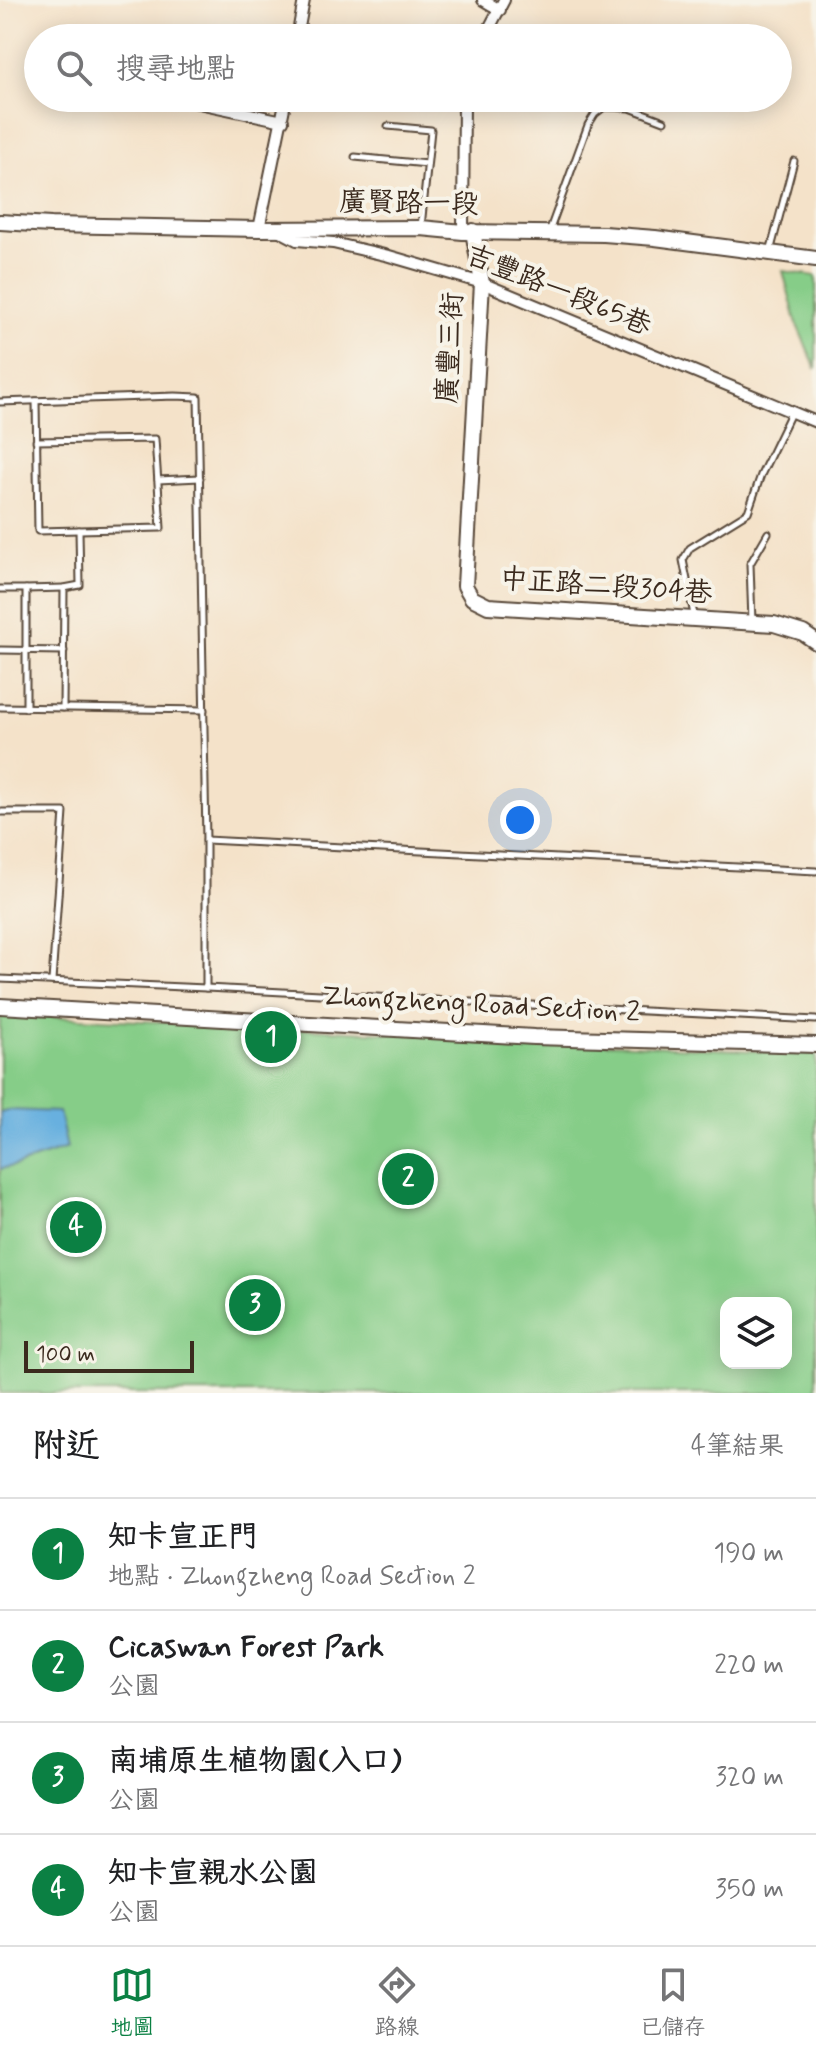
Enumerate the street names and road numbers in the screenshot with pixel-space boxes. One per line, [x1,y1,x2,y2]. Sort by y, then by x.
street label: 廣賢路一段 [339,184,479,224]
street label: 吉豐路一段65巷 [460,237,657,345]
street label: 廣豐三街 [430,291,472,405]
street label: 中正路二段304巷 [498,561,715,613]
street label: Zhongzheng Road Section 2 [321,978,641,1035]

